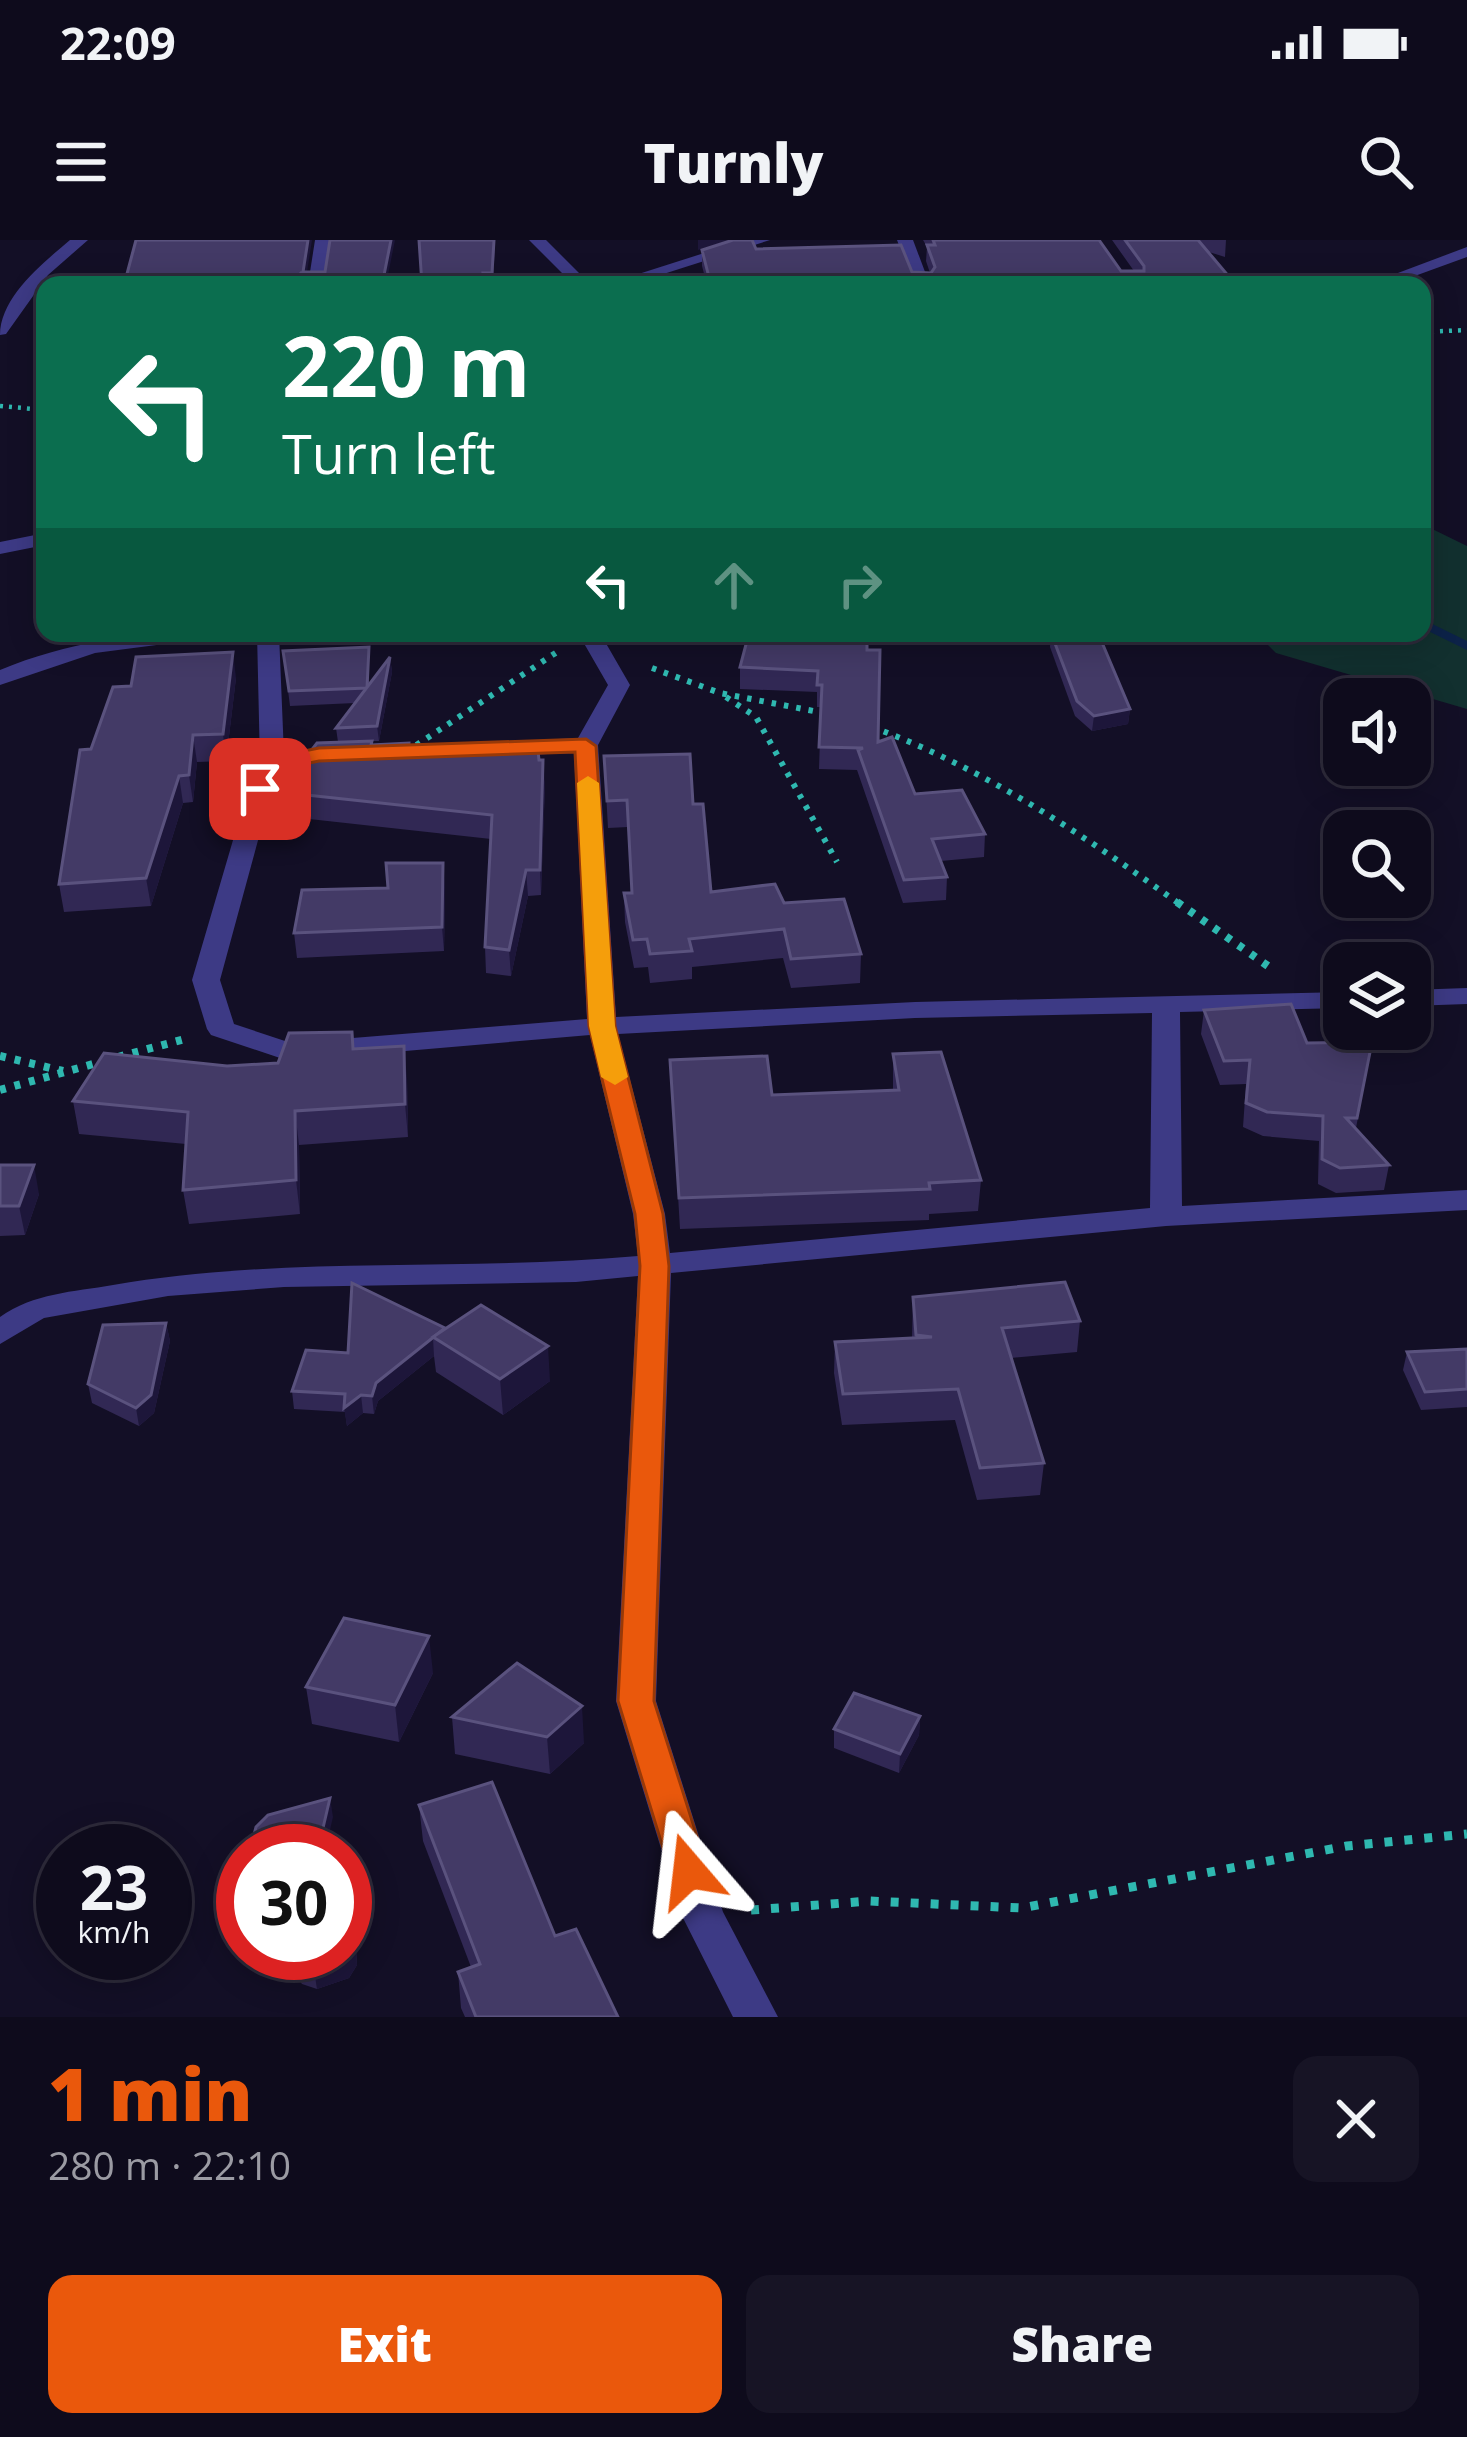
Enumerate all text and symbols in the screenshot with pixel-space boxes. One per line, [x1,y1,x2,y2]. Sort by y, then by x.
text: 22:09 [60,12,176,73]
text: Turnly [644,125,823,199]
icon: menu [48,129,114,195]
icon: search [1353,129,1419,195]
text: 220 m [282,307,530,422]
icon: left [84,324,240,480]
text: Turn left [282,416,495,490]
icon: left [575,552,641,618]
icon: ahead [701,552,767,618]
icon: right [827,552,893,618]
map controls [1323,678,1431,1050]
button: sound [1323,678,1431,786]
pin [209,738,311,840]
icon: arrive [227,756,293,822]
button: search [1323,810,1431,918]
button: layers [1323,942,1431,1050]
position arrow [626,1808,752,1934]
speed limit sign: 30 [216,1824,372,1980]
text: 23 [80,1846,148,1928]
text: km/h [78,1911,150,1952]
text: 1 min [48,2044,253,2142]
button: close [1293,2056,1419,2182]
text: 280 m · 22:10 [48,2138,291,2191]
button: Exit [48,2275,722,2413]
button: Share [746,2275,1419,2413]

